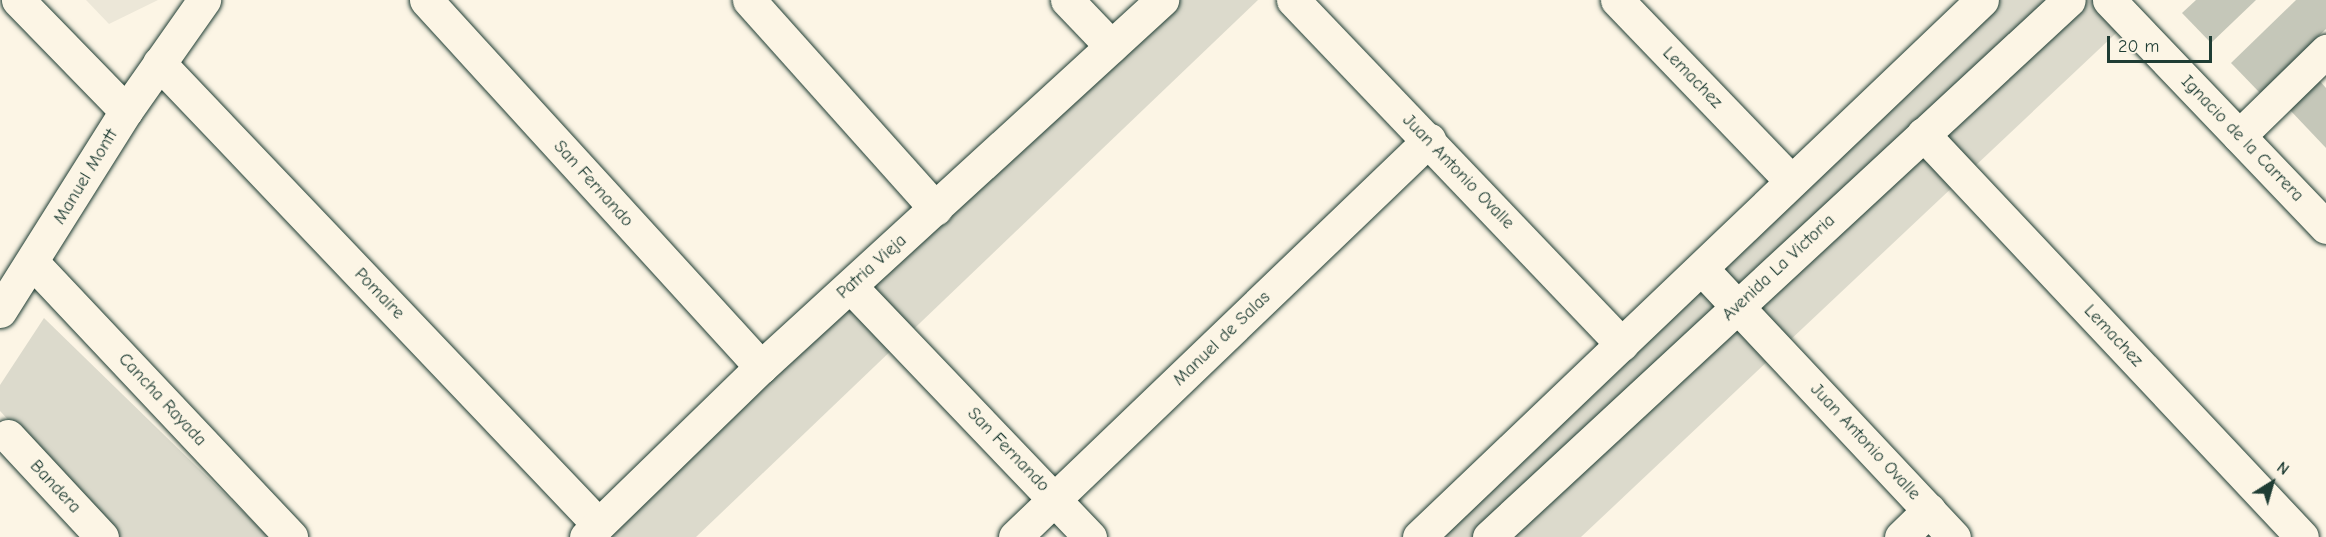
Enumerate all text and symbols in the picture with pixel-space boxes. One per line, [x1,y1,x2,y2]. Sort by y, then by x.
scale bar [2110,24,2215,62]
text: 20 m [2118,36,2159,57]
street label: Lemachez [1657,43,1727,113]
street label: Ignacio de la Carrera [2176,71,2308,207]
street label: Juan Antonio Ovalle [1398,110,1518,234]
street label: Manuel Montt [49,125,123,229]
street label: San Fernando [549,136,637,232]
street label: Avenida La Victoria [1718,210,1840,326]
street label: Patria Vieja [833,230,911,304]
street label: Pomaire [349,264,409,324]
street label: Manuel de Salas [1169,287,1275,391]
street label: Lemachez [2079,300,2147,372]
street label: Cancha Rayada [113,349,211,451]
street label: Juan Antonio Ovalle [1805,379,1925,505]
street label: San Fernando [962,403,1054,497]
north arrow [2242,453,2302,513]
street label: Bandera [25,456,85,518]
text: N [2273,458,2292,479]

